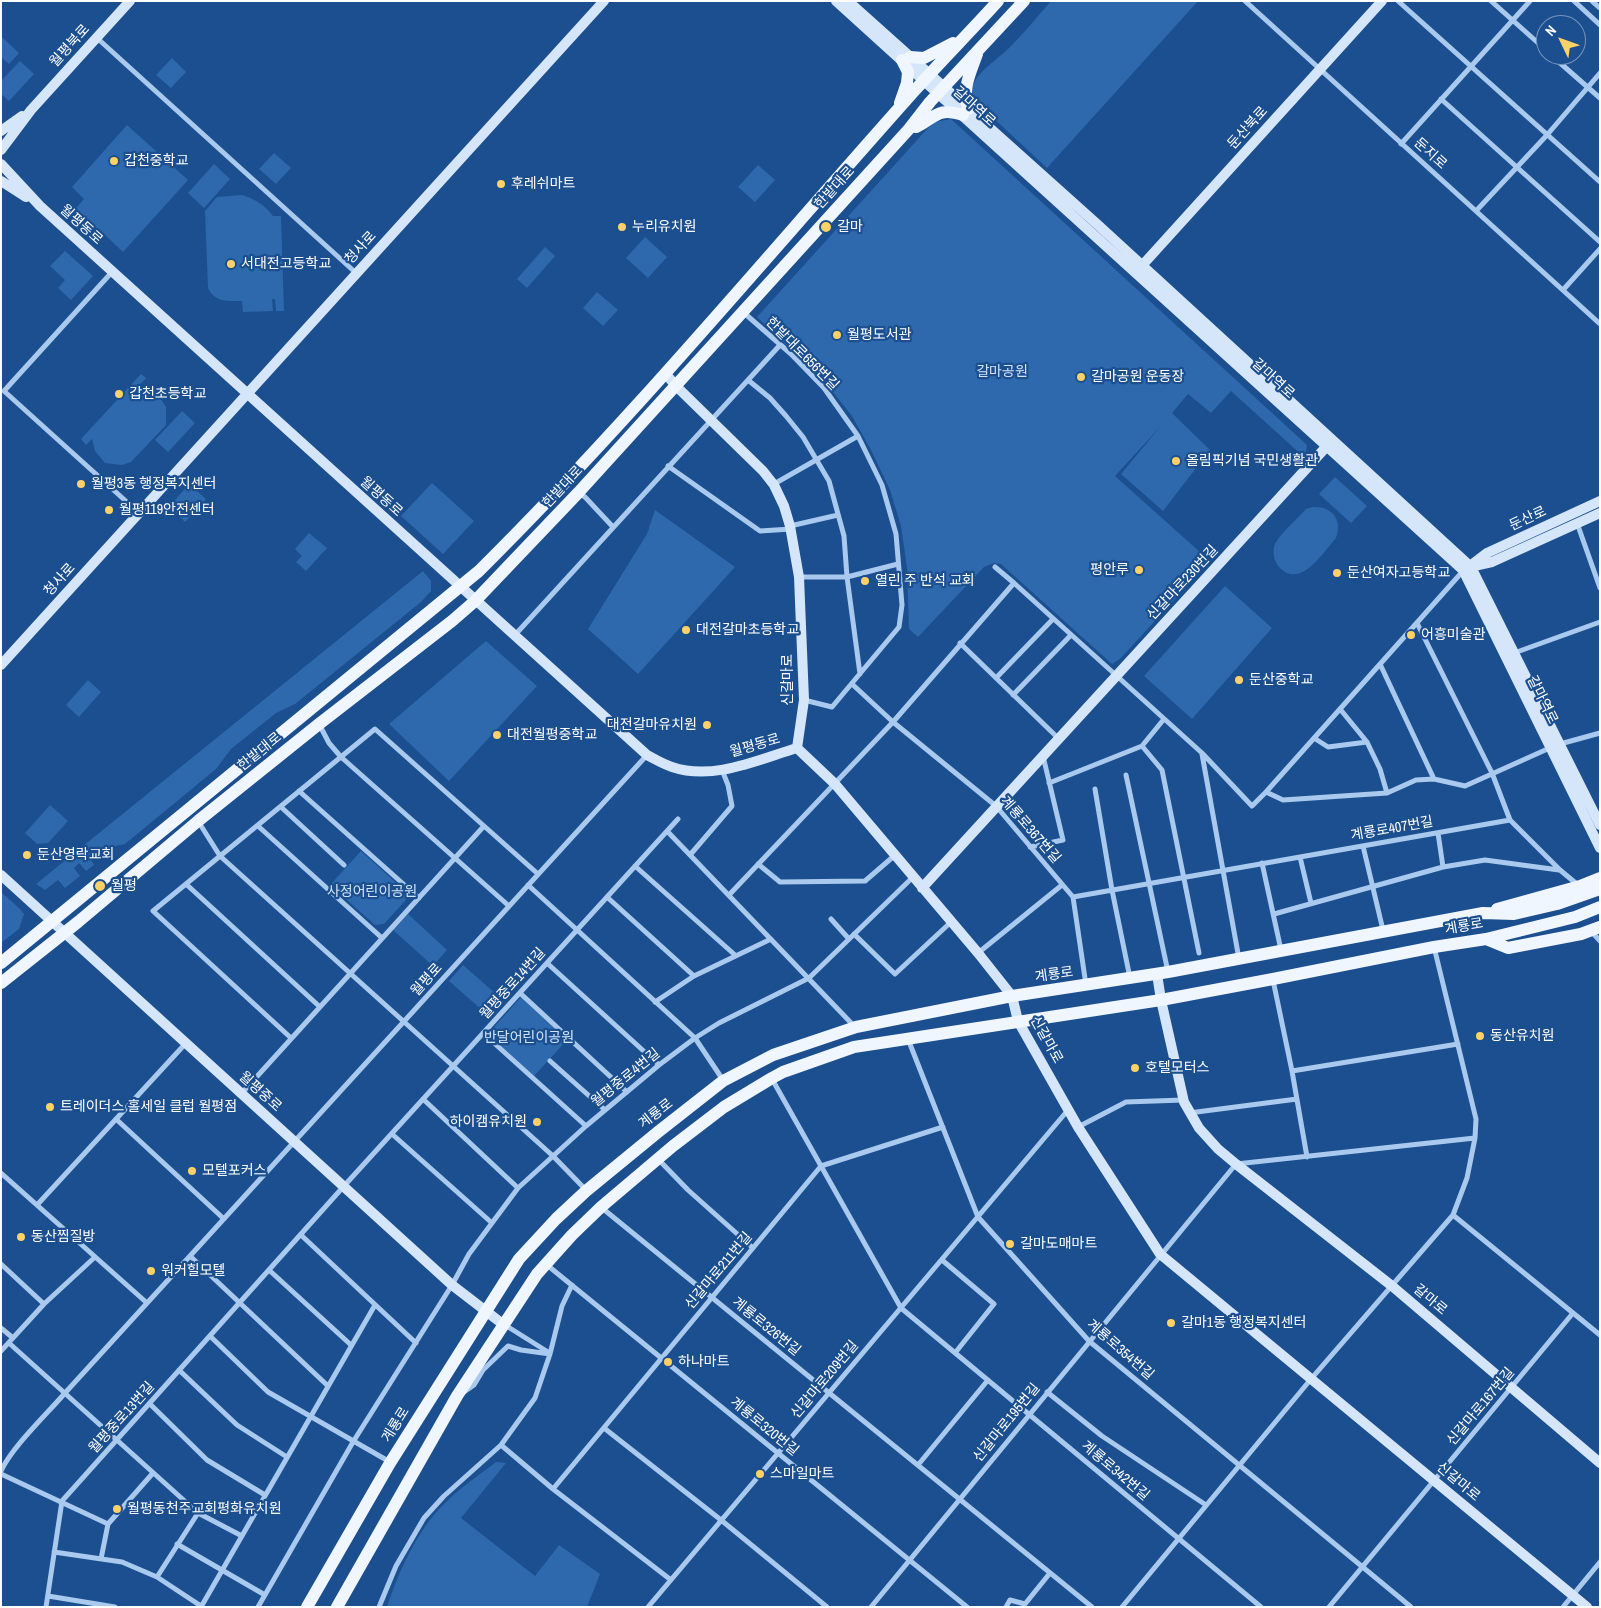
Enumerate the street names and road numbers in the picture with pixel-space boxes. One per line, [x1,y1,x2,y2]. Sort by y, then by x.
street label: 월평북로 [47,21,93,71]
street label: 갈마역로 [949,84,999,130]
street label: 둔산북로 [1225,103,1271,153]
street label: 둔지로 [1410,135,1450,173]
street label: 한밭대로 [812,163,858,213]
street label: 월평동로 [56,202,106,248]
street label: 청사로 [342,228,380,268]
street label: 한밭대로656번길 [762,314,842,394]
street label: 갈마역로 [1248,356,1298,402]
street label: 한밭대로 [539,462,587,512]
street label: 월평동로 [356,474,406,520]
street label: 둔산로 [1507,503,1549,535]
street label: 신갈마로230번길 [1144,542,1222,624]
street label: 청사로 [41,560,79,600]
street label: 신갈마로 [780,654,796,706]
street label: 갈마역로 [1523,673,1561,727]
street label: 한밭대로 [235,729,285,775]
street label: 월평동로 [728,731,782,761]
street label: 계룡로367번길 [996,793,1064,867]
street label: 계룡로407번길 [1349,813,1435,845]
street label: 계룡로 [1444,915,1484,939]
street label: 월평중로14번길 [477,945,549,1023]
street label: 월평로 [408,960,446,1000]
street label: 계룡로 [1034,964,1074,986]
street label: 신갈마로 [1026,1013,1066,1067]
street label: 월평중로4번길 [588,1045,664,1111]
street label: 월평중로 [235,1069,285,1115]
street label: 계룡로 [636,1095,676,1133]
street label: 신갈마로211번길 [682,1229,756,1313]
street label: 갈마로 [1410,1281,1450,1319]
street label: 계룡로326번길 [728,1294,804,1360]
street label: 계룡로354번길 [1083,1316,1157,1384]
street label: 신갈마로209번길 [788,1338,862,1422]
street label: 신갈마로167번길 [1444,1365,1518,1449]
street label: 월평중로13번길 [86,1379,158,1457]
street label: 신갈마로195번길 [970,1380,1044,1466]
street label: 계룡로320번길 [726,1394,802,1460]
street label: 계룡로 [379,1404,413,1446]
street label: 계룡로342번길 [1078,1438,1152,1504]
street label: 신갈마로 [1433,1459,1483,1505]

